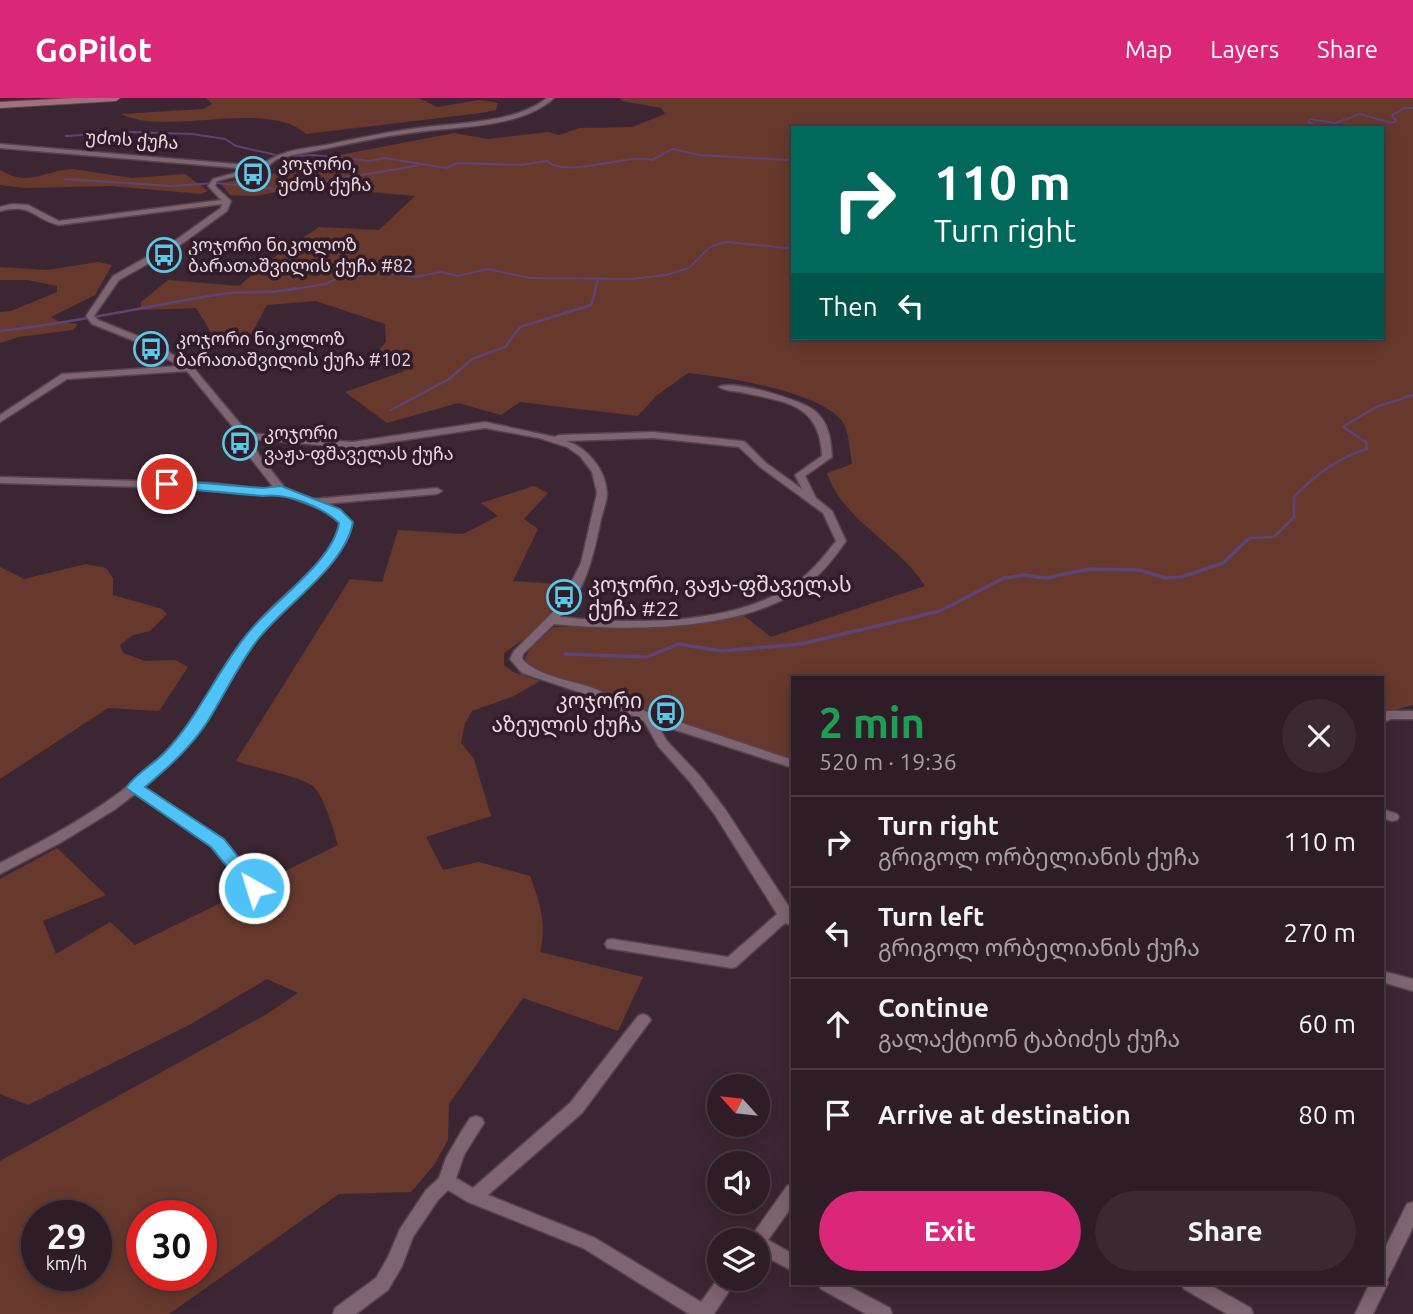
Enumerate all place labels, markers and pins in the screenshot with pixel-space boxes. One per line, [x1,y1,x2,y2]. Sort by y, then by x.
place label: კოჯორი, უძოს ქუჩა [278,153,371,196]
bus stop icon: კოჯორი, უძოს ქუჩა [234,155,272,193]
place label: კოჯორი ნიკოლოზ ბარათაშვილის ქუჩა #82 [188,234,413,277]
bus stop icon: კოჯორი ნიკოლოზ ბარათაშვილის ქუჩა #82 [145,236,183,274]
place label: კოჯორი ნიკოლოზ ბარათაშვილის ქუჩა #102 [176,328,411,371]
bus stop icon: კოჯორი ნიკოლოზ ბარათაშვილის ქუჩა #102 [132,330,170,368]
place label: კოჯორი ვაჟა-ფშაველას ქუჩა [264,422,454,465]
bus stop icon: კოჯორი ვაჟა-ფშაველას ქუჩა [221,424,259,462]
pin [137,454,197,514]
place label: კოჯორი, ვაჟა-ფშაველას ქუჩა #22 [588,572,852,621]
bus stop icon: კოჯორი, ვაჟა-ფშაველას ქუჩა #22 [545,578,583,616]
place label: კოჯორი აზეულის ქუჩა [492,688,642,738]
bus stop icon: კოჯორი აზეულის ქუჩა [647,694,685,732]

